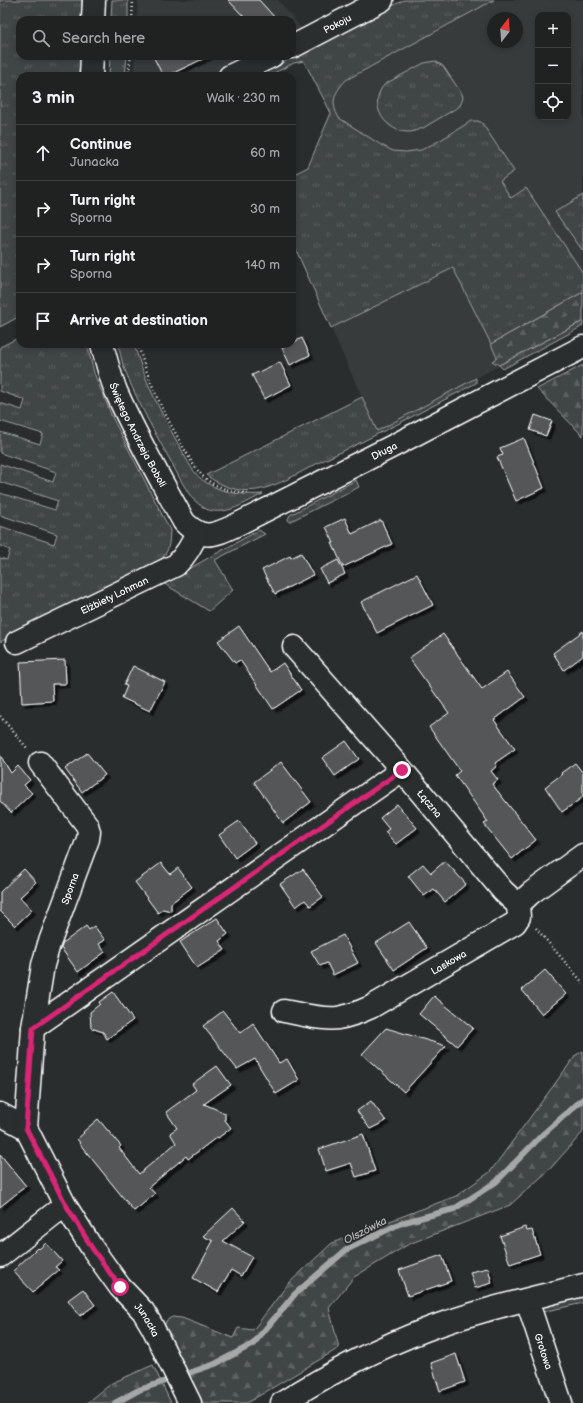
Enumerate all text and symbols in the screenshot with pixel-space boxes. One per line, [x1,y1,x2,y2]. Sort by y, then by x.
street label: Pokoju [322,12,354,36]
north arrow [487,12,523,48]
map controls [535,12,571,120]
button: + [535,12,571,48]
search box [16,16,296,60]
icon: search [30,27,52,49]
text: Search here [62,29,145,48]
button: − [535,48,571,84]
button: locate [535,84,571,120]
text: 3 min [32,88,75,108]
text: Walk · 230 m [206,90,280,106]
text: Continue [70,135,132,154]
icon: ahead [32,142,54,164]
text: 60 m [250,145,280,161]
text: Junacka [70,154,119,170]
text: Turn right [70,191,135,210]
icon: right [32,198,54,220]
text: 30 m [250,201,280,217]
text: Sporna [70,210,112,226]
text: Turn right [70,247,135,266]
icon: right [32,254,54,276]
text: 140 m [245,257,280,273]
text: Sporna [70,266,112,282]
icon: arrive [32,310,54,332]
text: Arrive at destination [70,311,208,330]
street label: Świętego Andrzeja Boboli [106,381,168,489]
street label: Długa [370,440,400,463]
street label: Elżbiety Lohman [79,574,151,617]
route end [393,761,411,779]
street label: Łączna [414,788,444,821]
street label: Sporna [59,871,82,906]
street label: Laskowa [429,948,469,978]
water label: Olszówka [341,1214,389,1247]
route start [111,1278,129,1296]
street label: Junacka [132,1301,162,1339]
street label: Grotowa [531,1332,555,1371]

